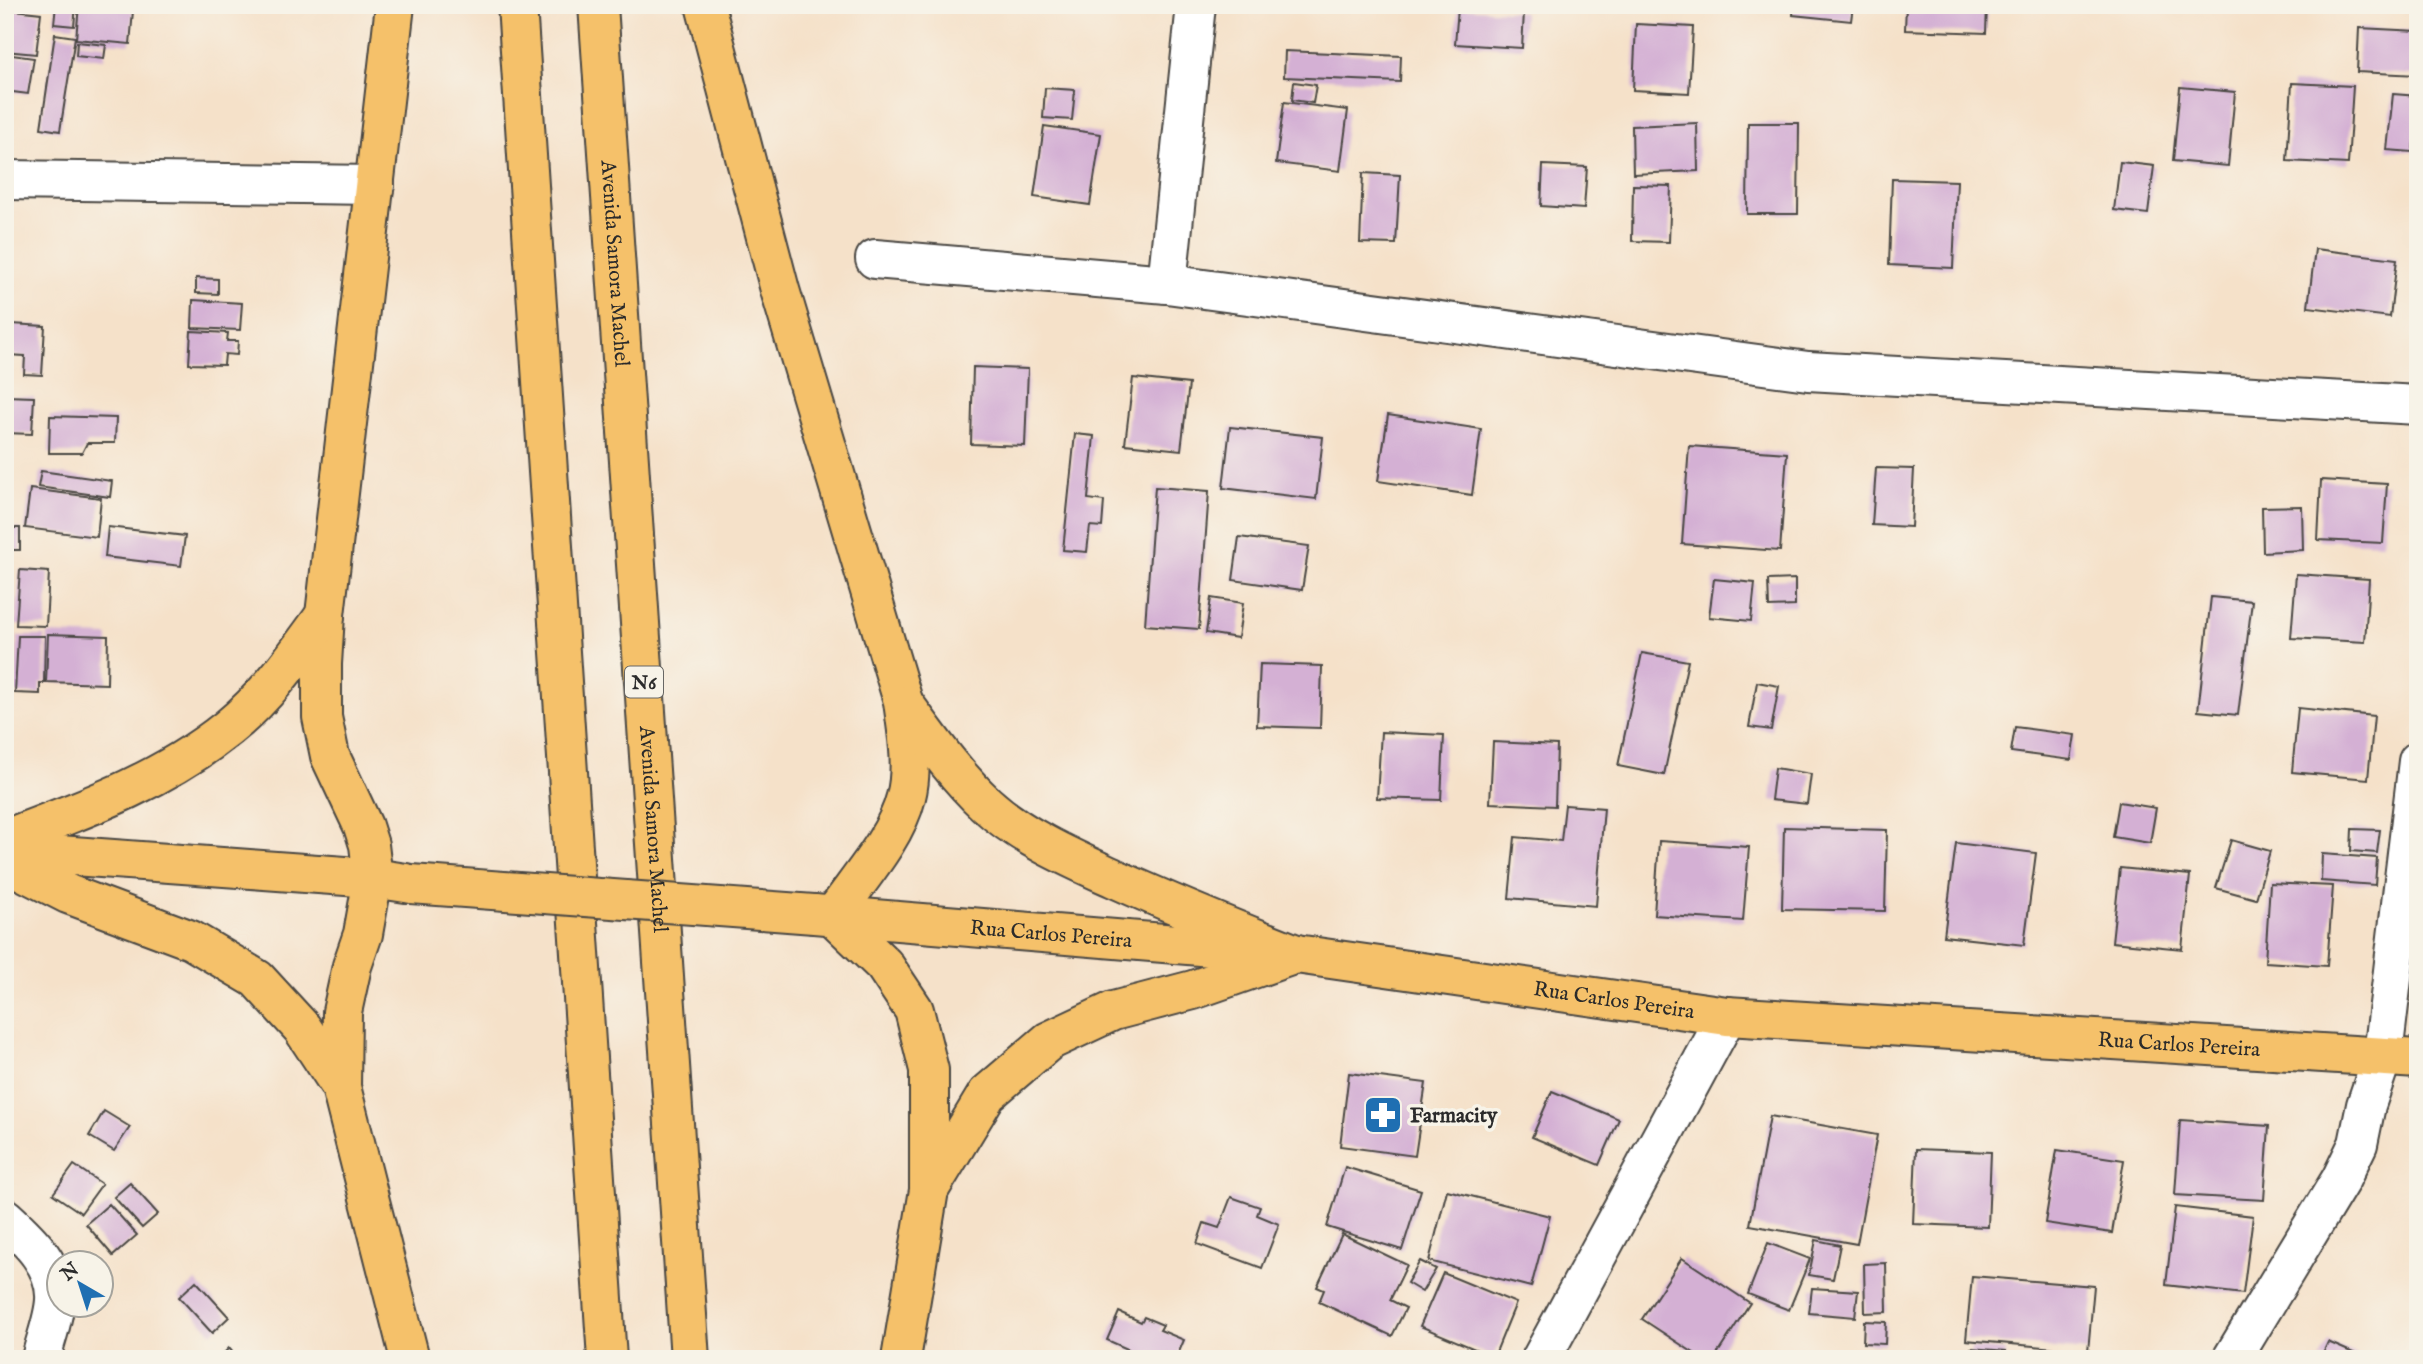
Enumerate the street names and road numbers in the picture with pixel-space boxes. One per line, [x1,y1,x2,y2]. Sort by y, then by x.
street label: Avenida Samora Machel [593,158,635,368]
road number: N6 [625,666,663,698]
street label: Avenida Samora Machel [632,724,673,934]
street label: Rua Carlos Pereira [969,915,1134,955]
street label: Rua Carlos Pereira [1532,976,1697,1026]
street label: Rua Carlos Pereira [2097,1027,2262,1064]

